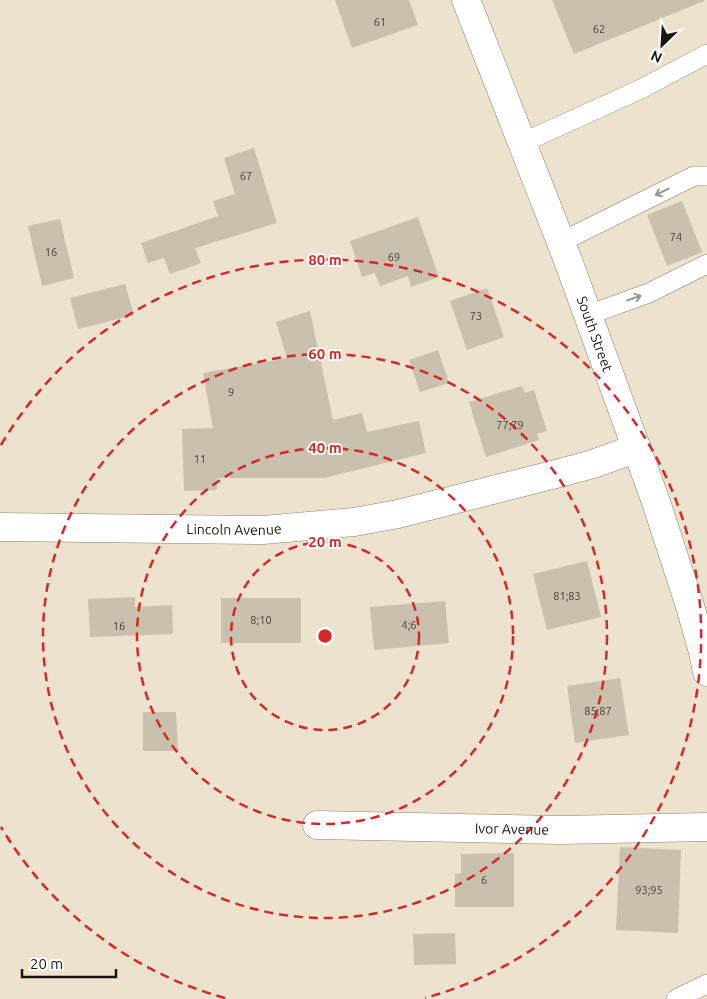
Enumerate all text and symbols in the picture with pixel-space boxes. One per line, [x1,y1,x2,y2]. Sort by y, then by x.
house number: 61 [374,16,386,28]
north arrow [637,20,687,70]
house number: 62 [593,23,605,35]
text: N [648,47,665,66]
house number: 67 [240,170,252,182]
one-way arrow [655,188,670,197]
house number: 74 [670,231,682,243]
house number: 16 [45,246,57,258]
text: 80 m [308,251,342,268]
house number: 69 [388,251,400,263]
one-way arrow [626,293,641,302]
street label: South Street [574,294,616,375]
house number: 73 [470,310,482,322]
text: 60 m [308,345,342,362]
house number: 9 [228,386,234,398]
house number: 77;79 [496,419,524,431]
text: 40 m [308,439,342,456]
house number: 11 [194,453,206,465]
street label: Lincoln Avenue [186,520,282,538]
text: 20 m [308,533,342,550]
house number: 81;83 [553,590,581,602]
house number: 8;10 [250,614,272,626]
house number: 4;6 [401,619,417,631]
house number: 16 [113,620,125,632]
centre of rings [316,627,334,645]
house number: 85;87 [584,705,612,717]
street label: Ivor Avenue [475,820,549,838]
house number: 6 [481,874,487,886]
house number: 93;95 [635,884,663,896]
scale bar [22,946,116,978]
text: 20 m [30,955,63,972]

